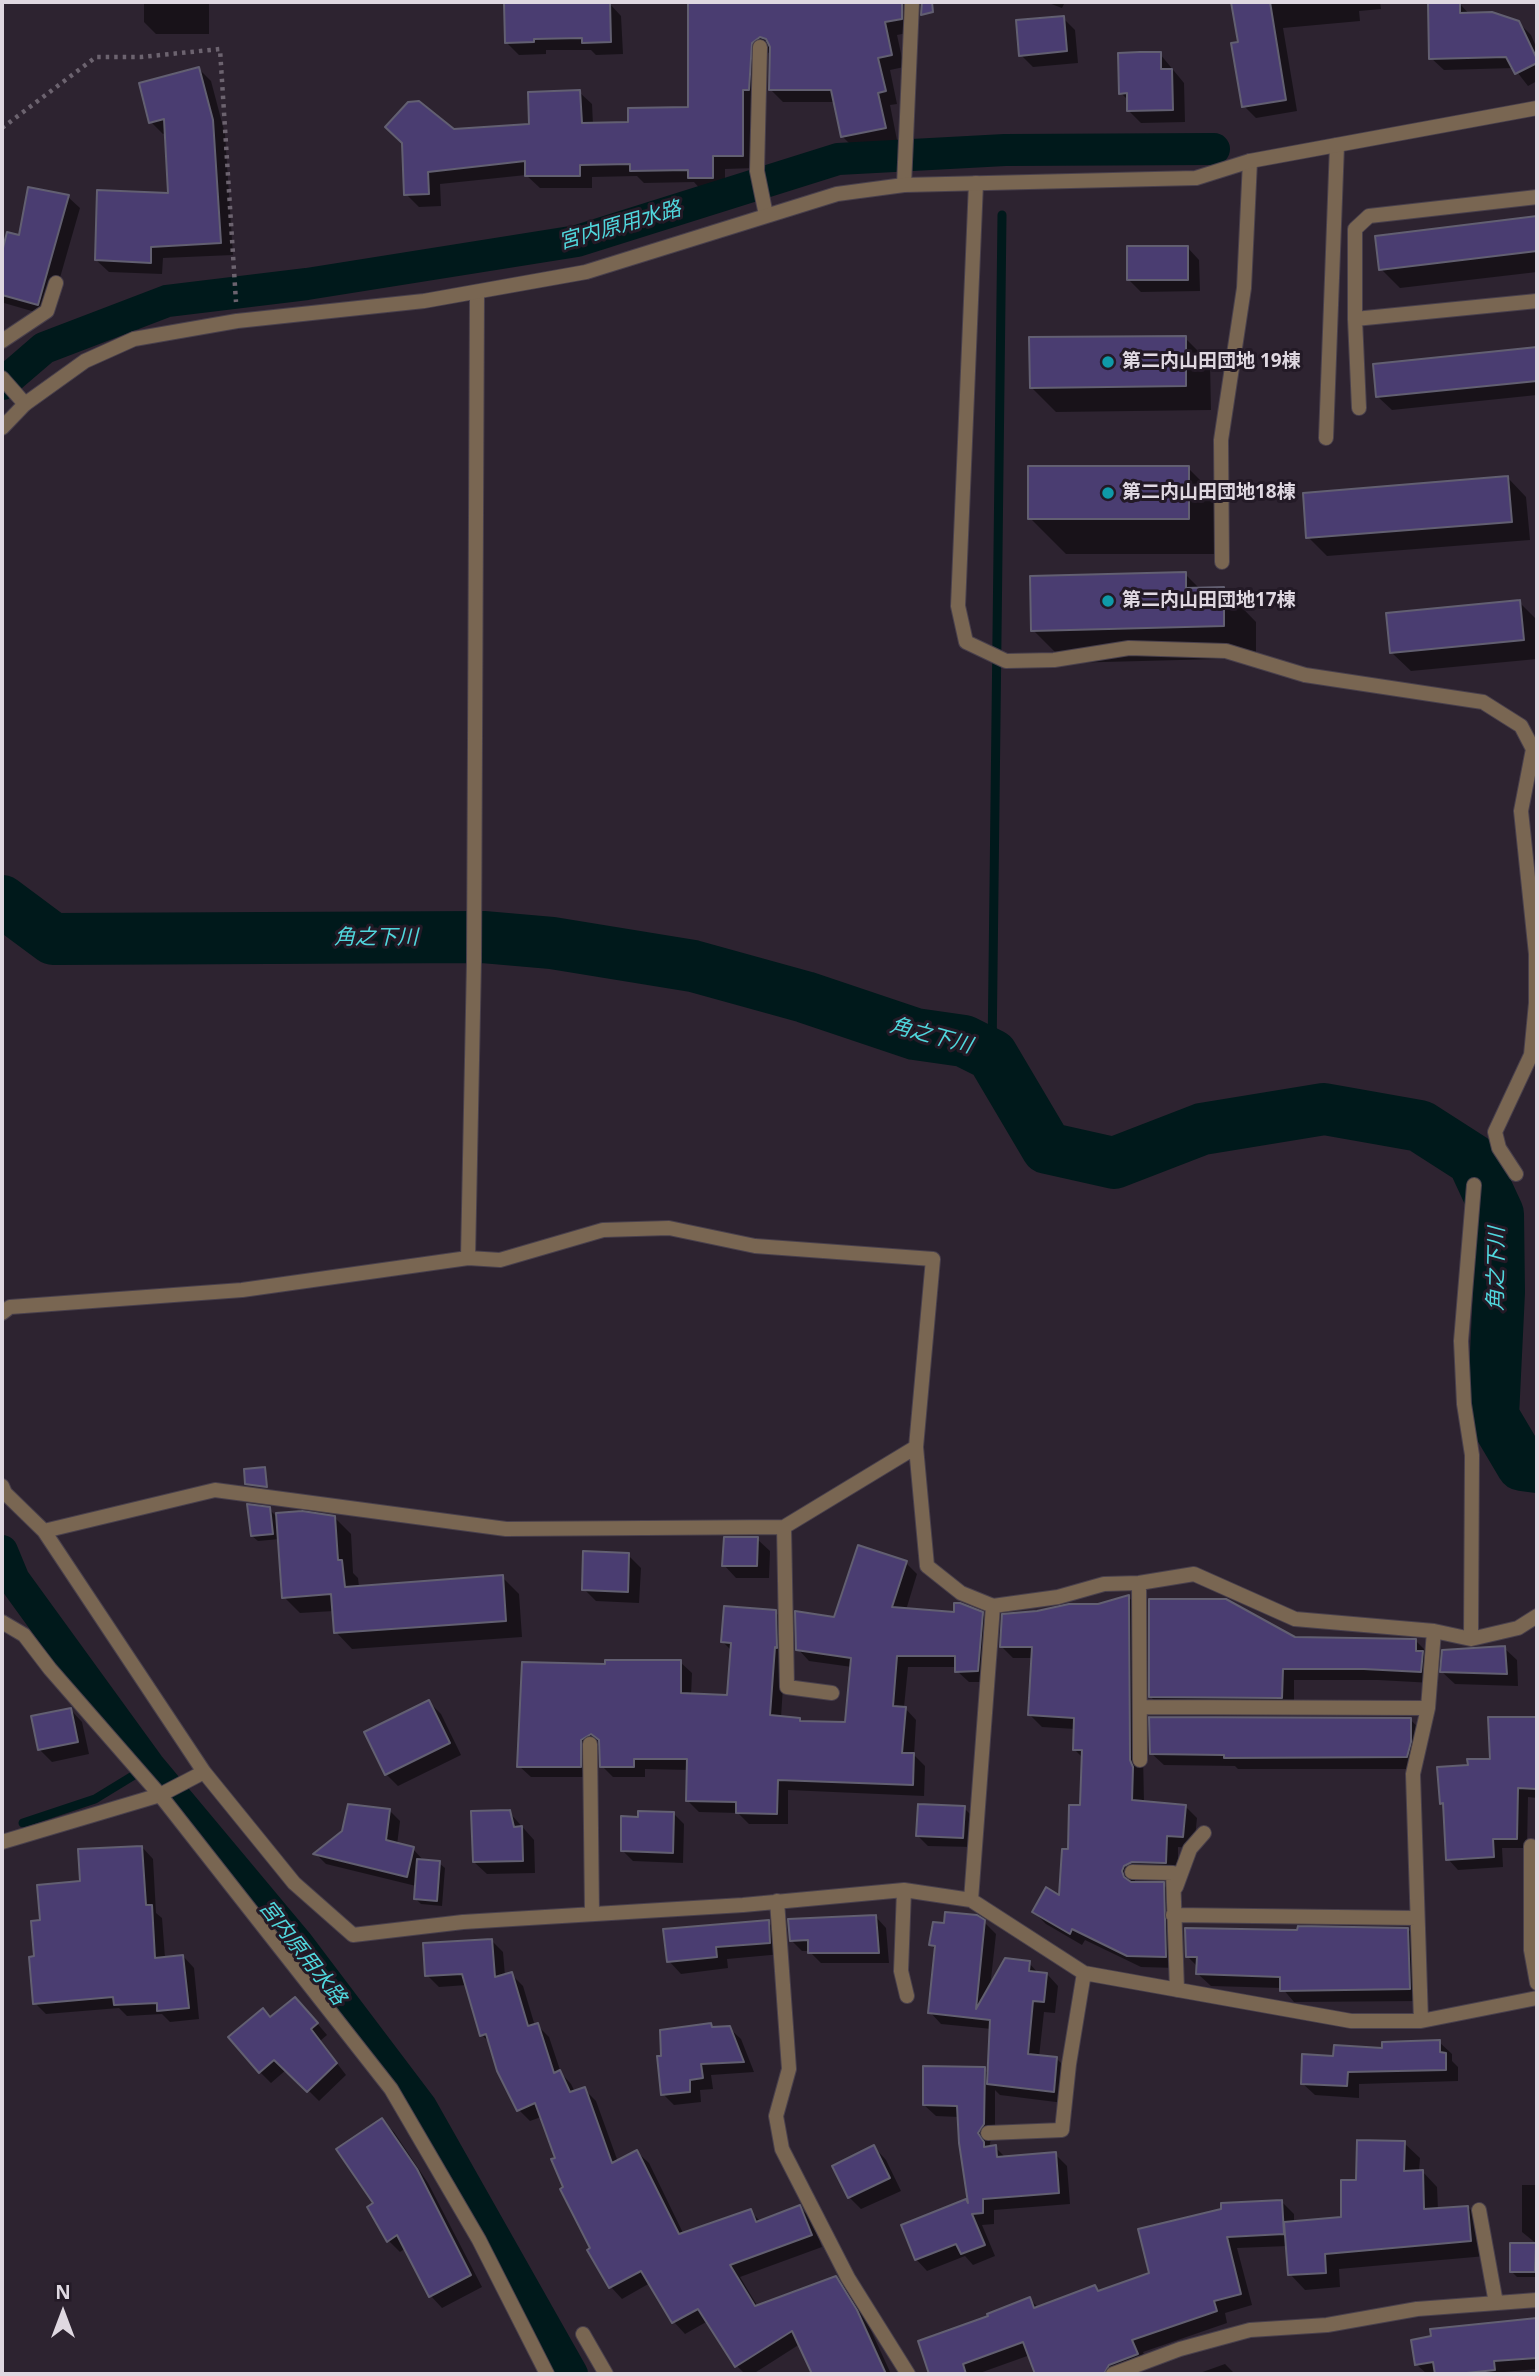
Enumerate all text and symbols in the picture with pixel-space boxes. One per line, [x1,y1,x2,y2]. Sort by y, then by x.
water label: 宮内原用水路 [556,197,684,255]
place label: 第二内山田団地 19棟 [1122,351,1301,373]
marker: 第二内山田団地 19棟 [1100,354,1116,370]
place label: 第二内山田団地18棟 [1122,482,1296,504]
marker: 第二内山田団地18棟 [1100,485,1116,501]
place label: 第二内山田団地17棟 [1122,590,1296,612]
marker: 第二内山田団地17棟 [1100,593,1116,609]
water label: 角之下川 [334,925,418,951]
water label: 角之下川 [887,1013,975,1059]
water label: 角之下川 [1484,1227,1510,1311]
water label: 宮内原用水路 [253,1896,351,2010]
north arrow [28,2278,98,2348]
text: N [55,2279,71,2305]

